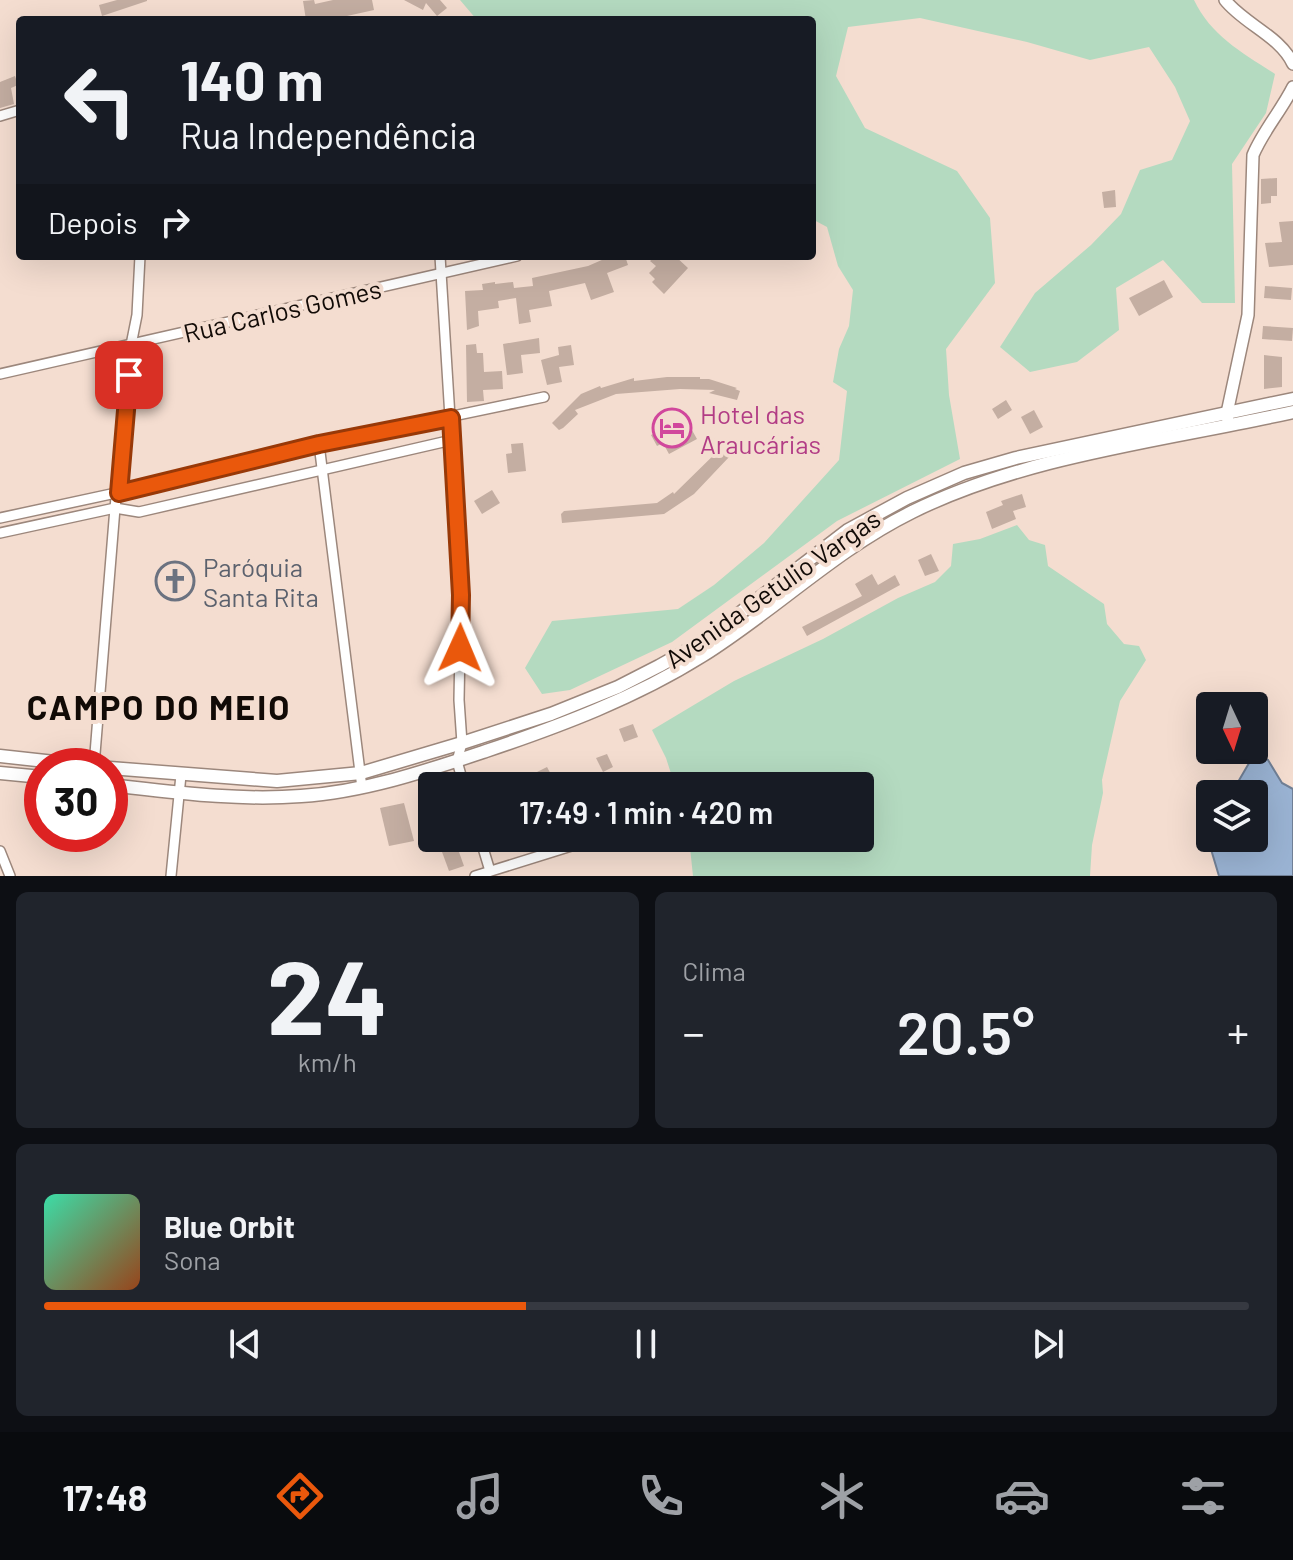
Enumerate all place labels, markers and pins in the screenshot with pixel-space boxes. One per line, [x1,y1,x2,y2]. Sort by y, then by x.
pin [95,341,163,409]
place label: Hotel das Araucárias [700,398,821,459]
hotel icon: Hotel das Araucárias [651,407,693,449]
place label: Paróquia Santa Rita [203,551,319,612]
church icon: Paróquia Santa Rita [154,560,196,602]

